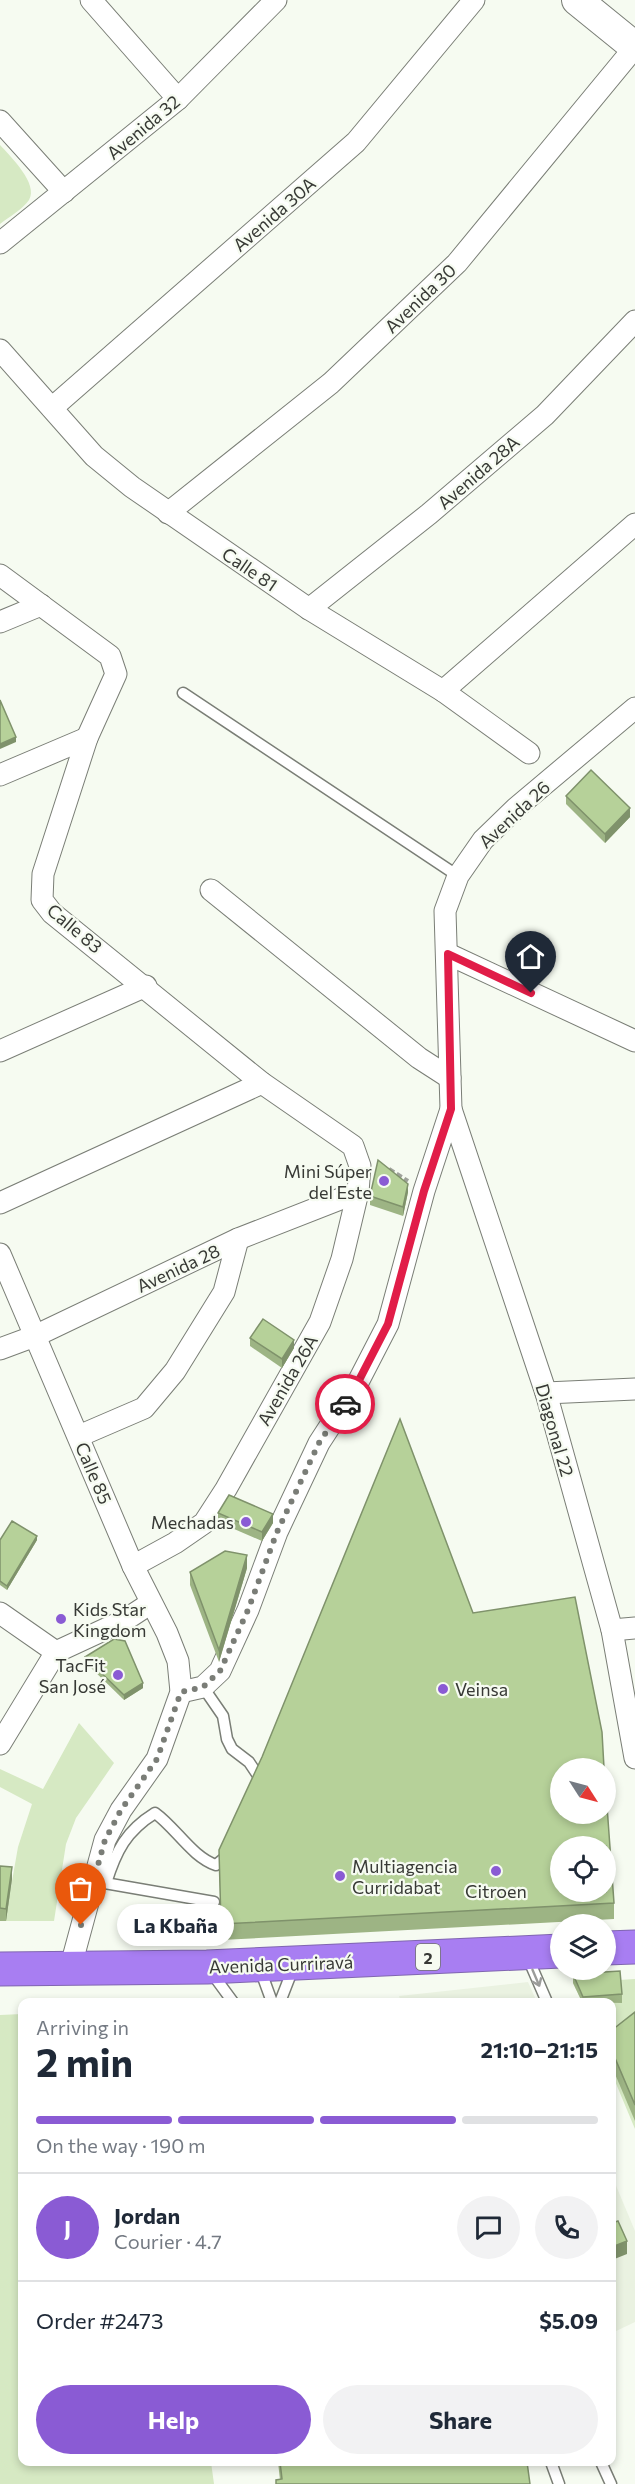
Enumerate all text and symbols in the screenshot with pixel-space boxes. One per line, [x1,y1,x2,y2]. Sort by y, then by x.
street label: Avenida 32 [102,90,184,164]
street label: Avenida 30A [228,172,320,256]
street label: Avenida 30 [380,259,460,337]
street label: Avenida 28A [433,430,523,514]
street label: Calle 81 [218,542,282,596]
street label: Avenida 26 [474,776,554,852]
street label: Calle 83 [43,899,107,957]
pin [505,931,556,993]
icon: home [514,940,547,973]
place label: Mini Súper del Este [284,1160,372,1203]
marker: Mini Súper del Este [377,1174,391,1188]
street label: Avenida 28 [133,1239,223,1297]
street label: Avenida 26A [252,1331,322,1429]
courier [315,1374,375,1434]
street label: Diagonal 22 [531,1381,579,1479]
icon: car [329,1388,362,1421]
street label: Calle 85 [71,1439,117,1507]
place label: Mechadas [151,1511,234,1533]
marker: Mechadas [239,1515,253,1529]
place label: Kids Star Kingdom [73,1598,147,1641]
marker: Kids Star Kingdom [54,1612,68,1626]
place label: TacFit San José [39,1654,106,1697]
marker: TacFit San José [111,1668,125,1682]
place label: Veinsa [455,1678,508,1700]
marker: Veinsa [436,1682,450,1696]
north arrow [550,1758,616,1824]
map controls [550,1758,616,1980]
button: locate [550,1836,616,1902]
place label: Multiagencia Curridabat [352,1855,458,1898]
pin [55,1863,106,1925]
marker: Citroen [489,1864,503,1878]
marker: Multiagencia Curridabat [333,1869,347,1883]
icon: bag [64,1872,97,1905]
place label: Citroen [465,1880,527,1902]
callout: La Kbaña [117,1904,234,1946]
text: La Kbaña [133,1913,218,1937]
button: layers [550,1914,616,1980]
road number: 2 [416,1944,440,1970]
street label: Avenida Curriravá [208,1950,354,1978]
one-way arrow [531,1968,542,1986]
text: Arriving in [36,2015,129,2039]
text: 21:10–21:15 [481,2036,598,2063]
text: 2 min [36,2037,133,2085]
text: On the way · 190 m [36,2133,205,2157]
button: chat [457,2196,520,2259]
button: phone [535,2196,598,2259]
text: Jordan [114,2202,180,2229]
text: J [64,2214,71,2241]
text: Courier · 4.7 [114,2229,222,2253]
text: Order #2473 [36,2307,163,2334]
text: $5.09 [539,2307,598,2334]
button: Help [36,2385,311,2454]
button: Share [323,2385,598,2454]

